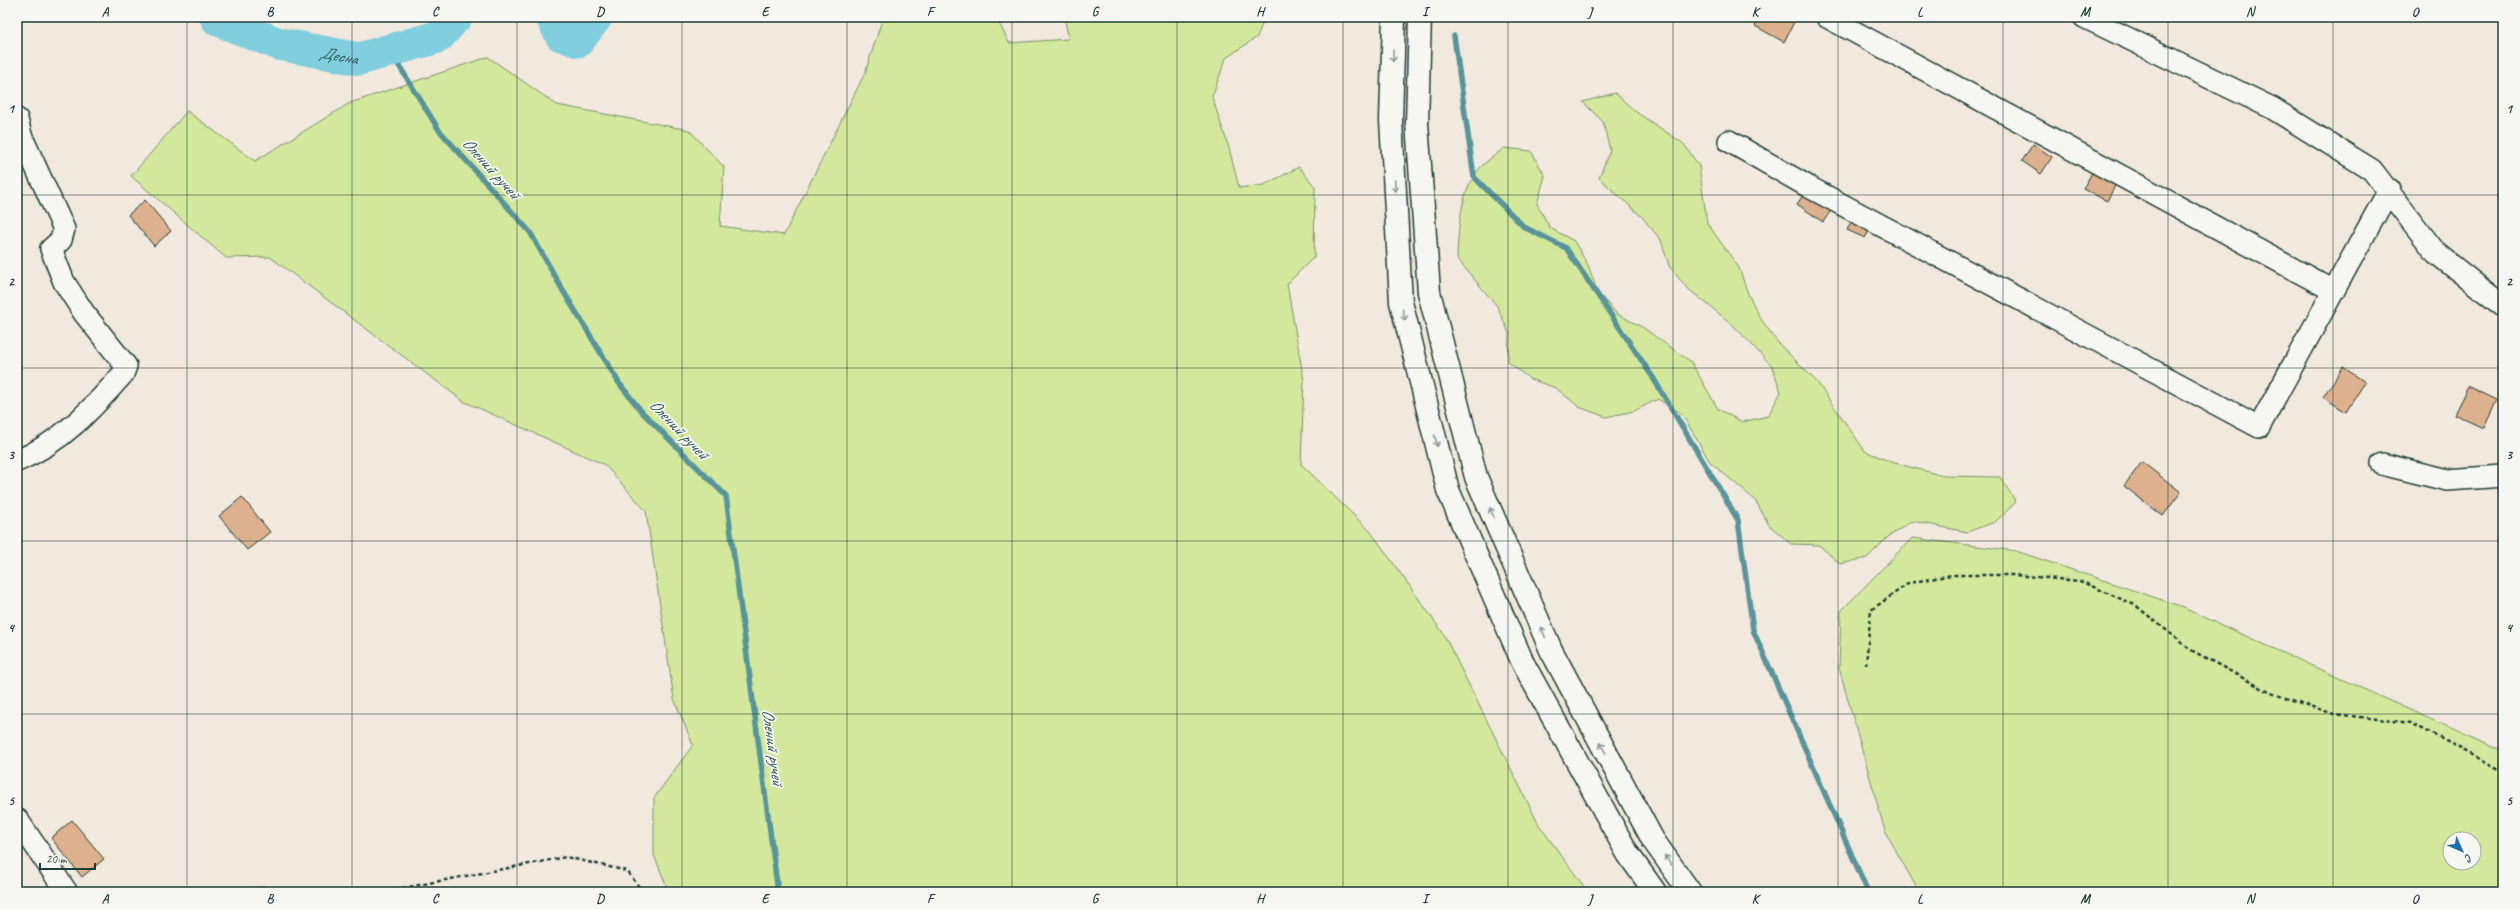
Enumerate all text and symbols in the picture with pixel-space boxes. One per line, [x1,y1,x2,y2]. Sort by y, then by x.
text: A [102,4,110,20]
text: B [267,4,275,20]
text: C [432,4,440,20]
text: D [596,4,605,20]
text: E [762,4,771,20]
text: F [927,4,936,20]
text: G [1092,4,1100,20]
text: H [1256,4,1266,20]
text: I [1422,4,1431,20]
text: J [1587,4,1594,20]
text: K [1752,4,1762,20]
text: L [1917,4,1924,20]
text: M [2080,4,2091,20]
text: N [2246,4,2257,20]
text: O [2412,4,2421,20]
water label: Десна [317,41,361,69]
one-way arrow [1389,49,1397,62]
text: 1 [8,101,16,117]
text: 1 [2506,101,2514,117]
water label: Олений ручей [458,133,527,206]
one-way arrow [1391,179,1398,192]
text: 2 [8,274,15,290]
text: 2 [2506,274,2513,290]
one-way arrow [1401,309,1408,322]
water label: Олений ручей [645,394,716,466]
one-way arrow [1433,435,1440,448]
text: 3 [8,447,15,463]
text: 3 [2506,447,2513,463]
one-way arrow [1488,507,1495,519]
text: 4 [8,620,16,636]
text: 4 [2506,620,2514,636]
one-way arrow [1539,627,1547,639]
water label: Олений ручей [757,708,789,790]
one-way arrow [1599,742,1607,754]
text: 5 [8,793,15,809]
text: 5 [2506,793,2513,809]
north arrow [2442,831,2482,871]
scale bar [40,845,95,871]
text: 20 m [46,851,68,867]
text: С [2461,851,2476,866]
one-way arrow [1664,855,1672,866]
text: A [102,891,110,907]
text: B [267,891,275,907]
text: C [432,891,440,907]
text: D [596,891,605,907]
text: E [762,891,771,907]
text: F [927,891,936,907]
text: G [1092,891,1100,907]
text: H [1256,891,1266,907]
text: I [1422,891,1431,907]
text: J [1587,891,1594,907]
text: K [1752,891,1762,907]
text: L [1917,891,1924,907]
text: M [2080,891,2091,907]
text: N [2246,891,2257,907]
text: O [2412,891,2421,907]

